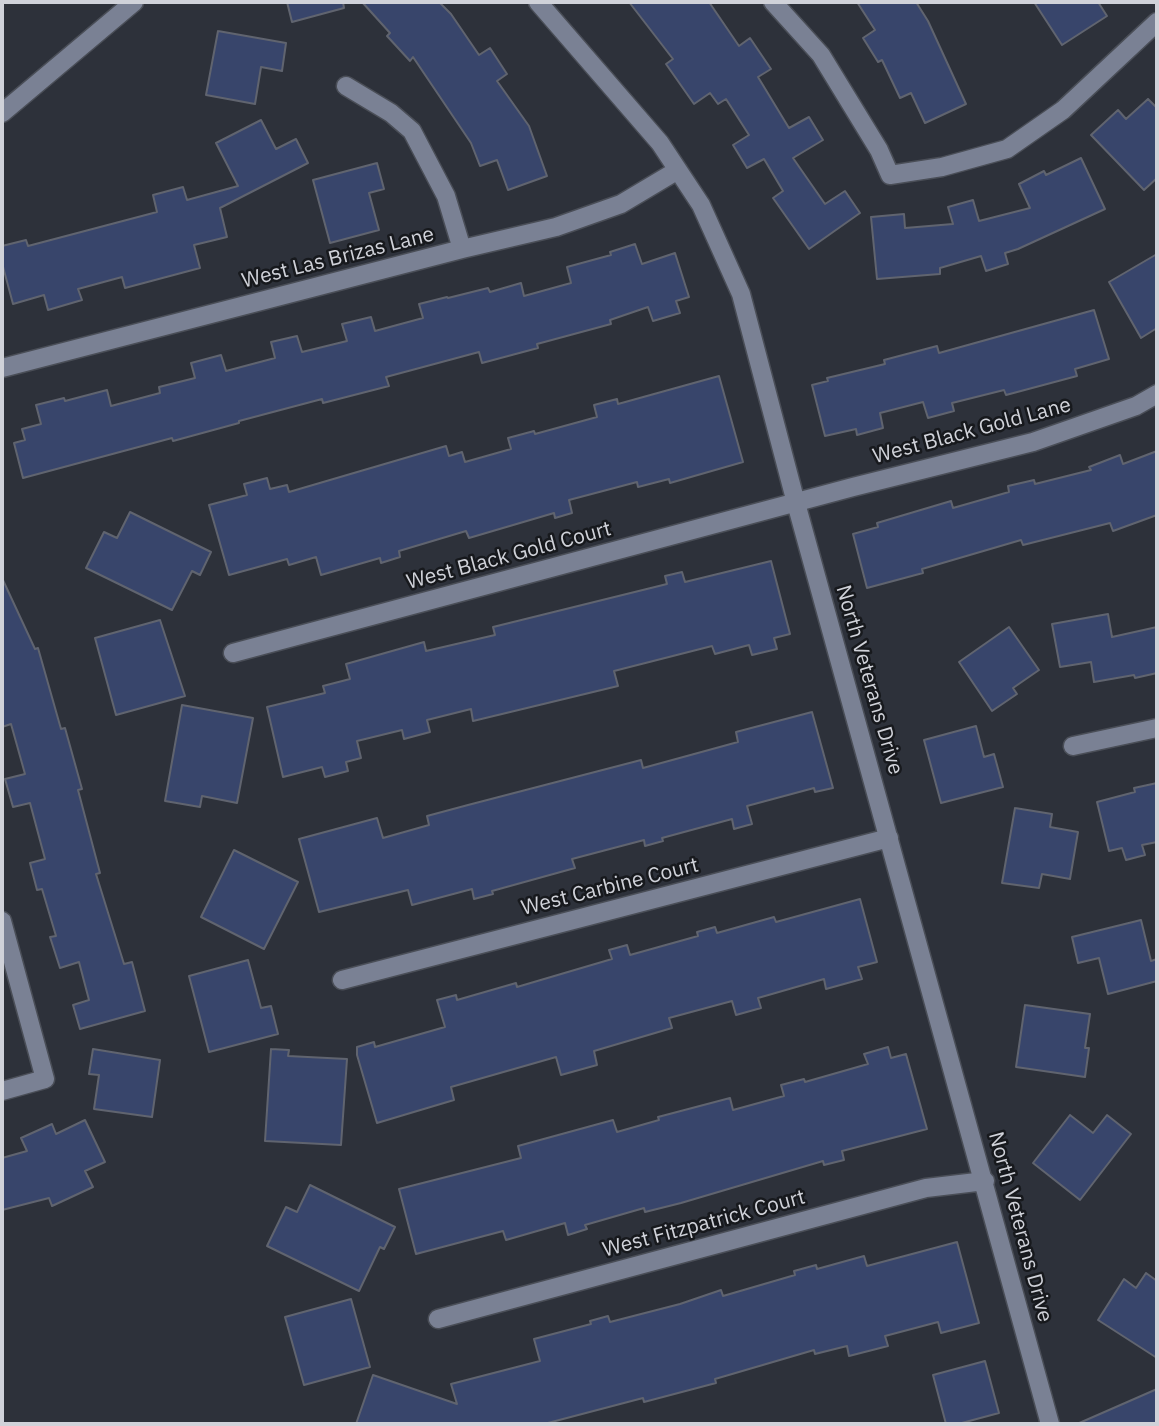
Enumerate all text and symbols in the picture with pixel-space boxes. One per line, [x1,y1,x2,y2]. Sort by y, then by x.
street label: West Las Brizas Lane [239,222,437,294]
street label: West Black Gold Lane [870,392,1074,470]
street label: West Black Gold Court [404,517,614,595]
street label: North Veterans Drive [830,582,908,778]
street label: West Carbine Court [519,853,701,921]
street label: North Veterans Drive [982,1129,1058,1325]
street label: West Fitzpatrick Court [600,1185,808,1263]

